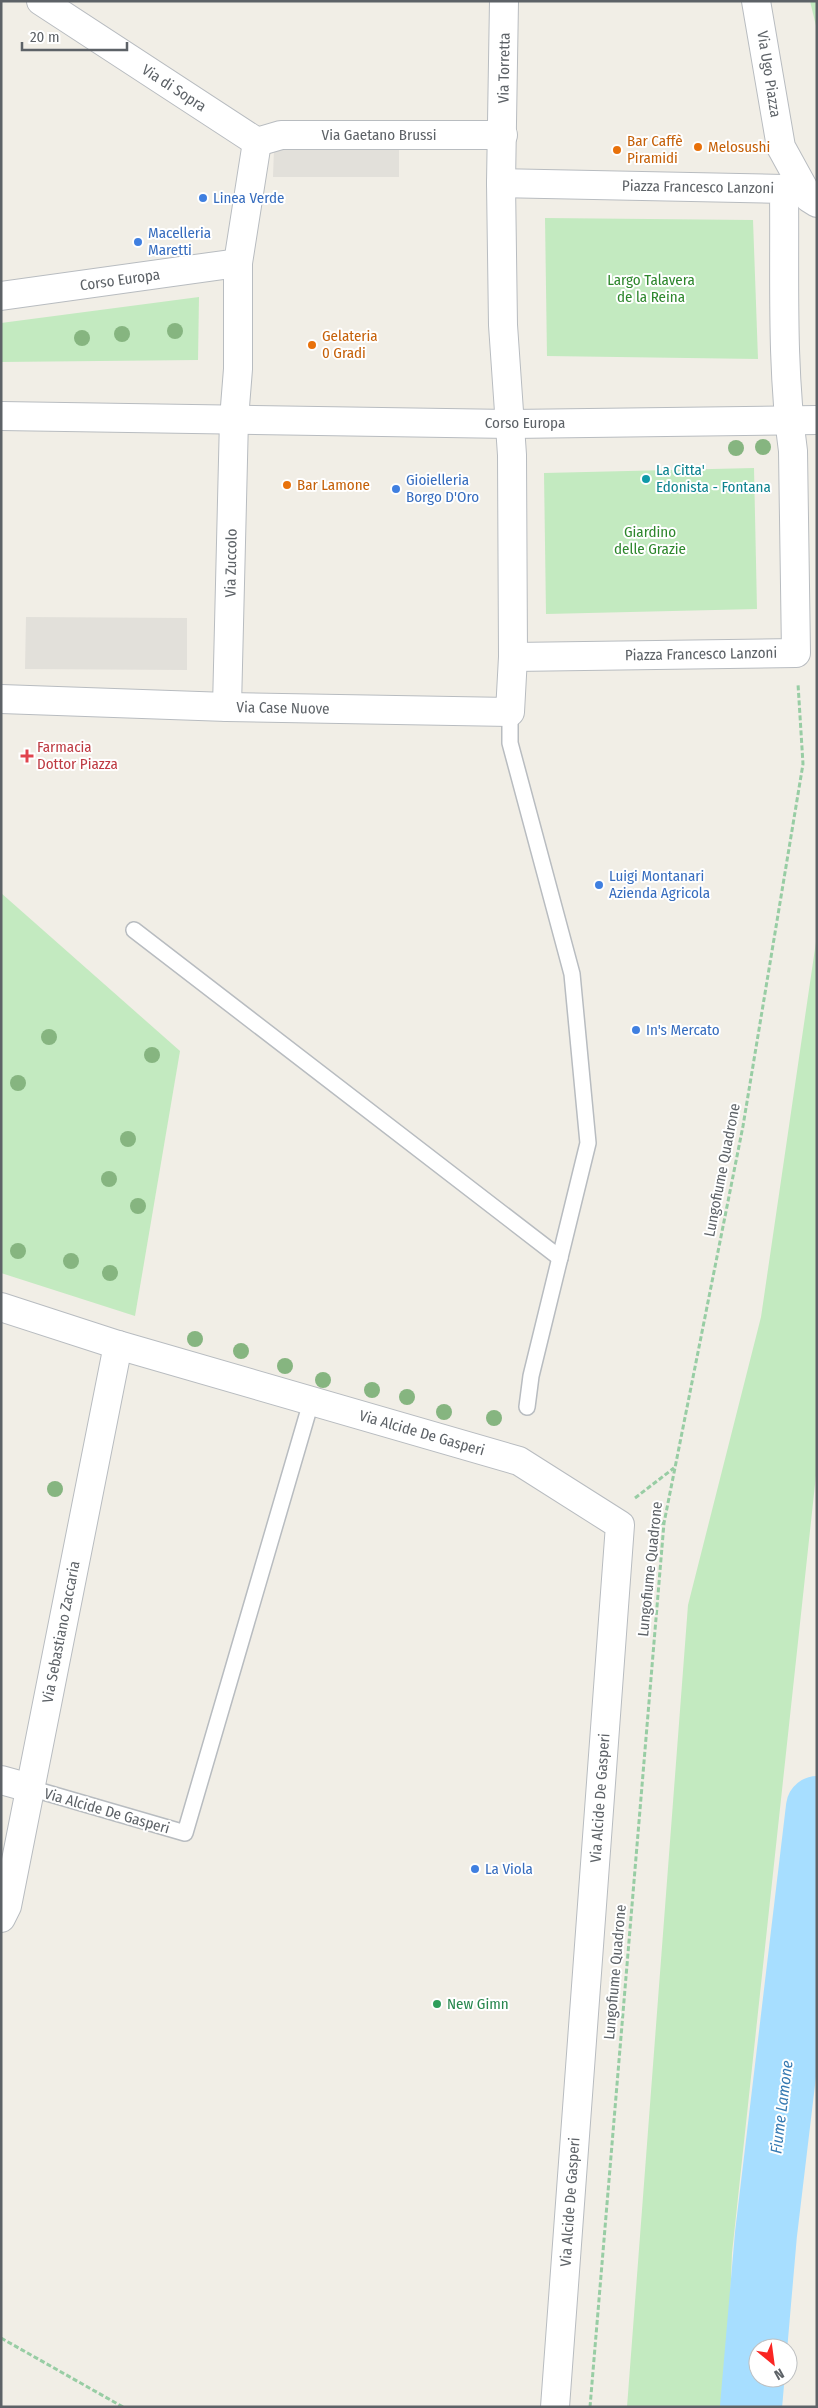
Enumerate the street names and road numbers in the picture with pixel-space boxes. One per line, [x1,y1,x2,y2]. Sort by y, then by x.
street label: Via Ugo Piazza [753,29,785,119]
street label: Via Torretta [494,32,514,104]
street label: Via di Sopra [138,61,210,115]
street label: Via Gaetano Brussi [322,126,436,144]
street label: Piazza Francesco Lanzoni [622,177,774,197]
street label: Corso Europa [79,265,161,295]
street label: Corso Europa [485,414,565,432]
street label: Via Zuccolo [221,528,241,598]
street label: Piazza Francesco Lanzoni [625,644,777,664]
street label: Via Case Nuove [236,698,330,718]
street label: Lungofiume Quadrone [700,1102,744,1238]
street label: Via Alcide De Gasperi [357,1406,487,1460]
street label: Lungofiume Quadrone [634,1501,666,1637]
street label: Via Sebastiano Zaccaria [38,1559,84,1705]
street label: Via Alcide De Gasperi [587,1733,613,1863]
street label: Via Alcide De Gasperi [42,1784,172,1838]
street label: Lungofiume Quadrone [600,1904,630,2040]
street label: Via Alcide De Gasperi [557,2137,583,2267]

